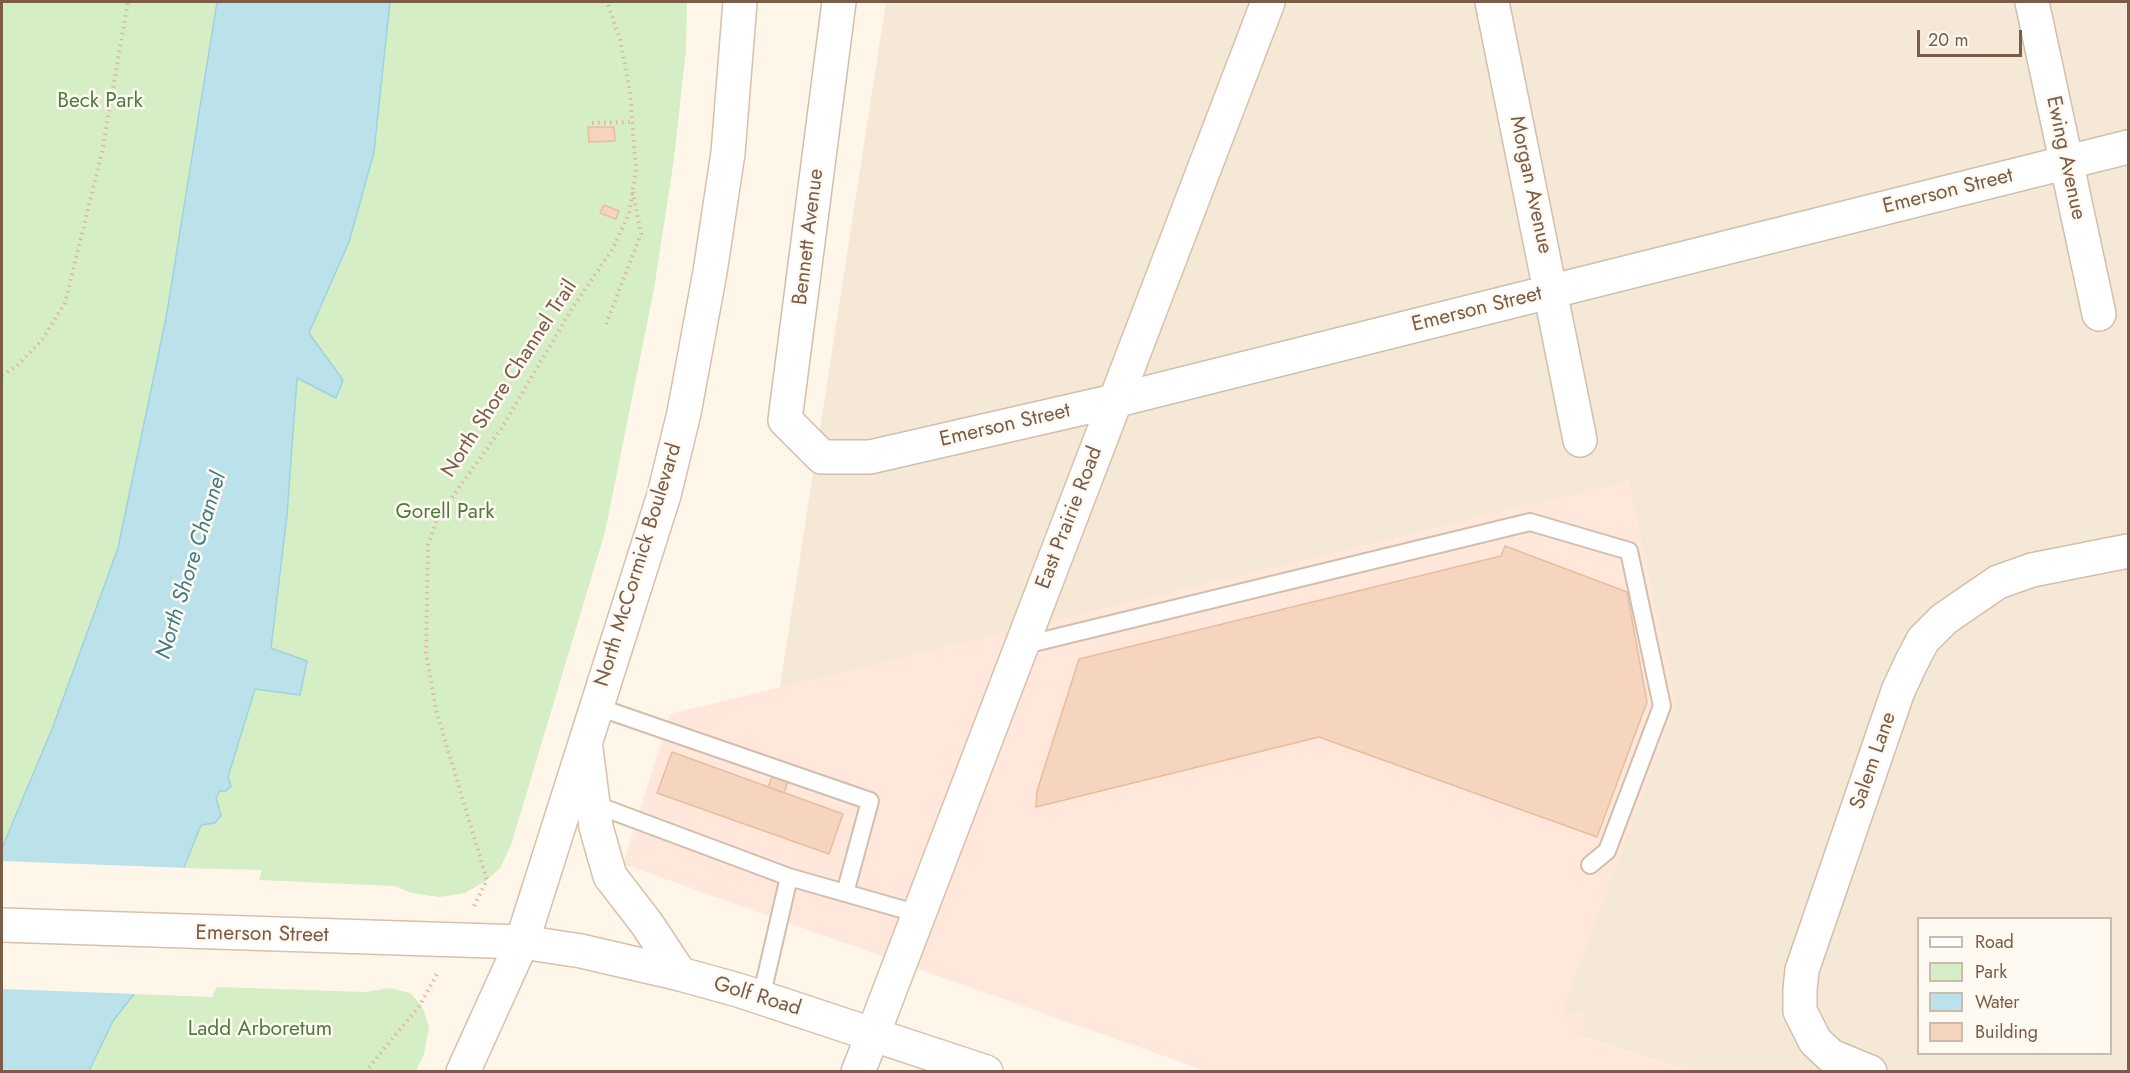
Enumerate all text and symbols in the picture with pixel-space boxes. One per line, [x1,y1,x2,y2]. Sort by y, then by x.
scale bar [1920,18,2025,56]
text: 20 m [1928,27,1968,53]
park label: Beck Park [57,89,143,115]
street label: Ewing Avenue [2040,94,2090,222]
street label: Morgan Avenue [1503,114,1557,256]
street label: Emerson Street [1880,164,2016,220]
street label: Bennett Avenue [788,167,830,307]
street label: North Shore Channel Trail [437,275,583,483]
street label: Emerson Street [1409,282,1545,338]
street label: Emerson Street [937,399,1073,453]
street label: North McCormick Boulevard [590,440,688,690]
street label: East Prairie Road [1031,443,1109,593]
water label: North Shore Channel [151,469,233,663]
park label: Gorell Park [396,500,494,526]
street label: Salem Lane [1846,709,1902,813]
legend [1917,917,2112,1055]
street label: Emerson Street [195,921,329,949]
text: Road [1975,929,2014,955]
text: Park [1975,959,2007,985]
street label: Golf Road [710,972,804,1022]
text: Water [1975,989,2019,1015]
park label: Ladd Arboretum [188,1017,332,1043]
text: Building [1975,1019,2038,1045]

